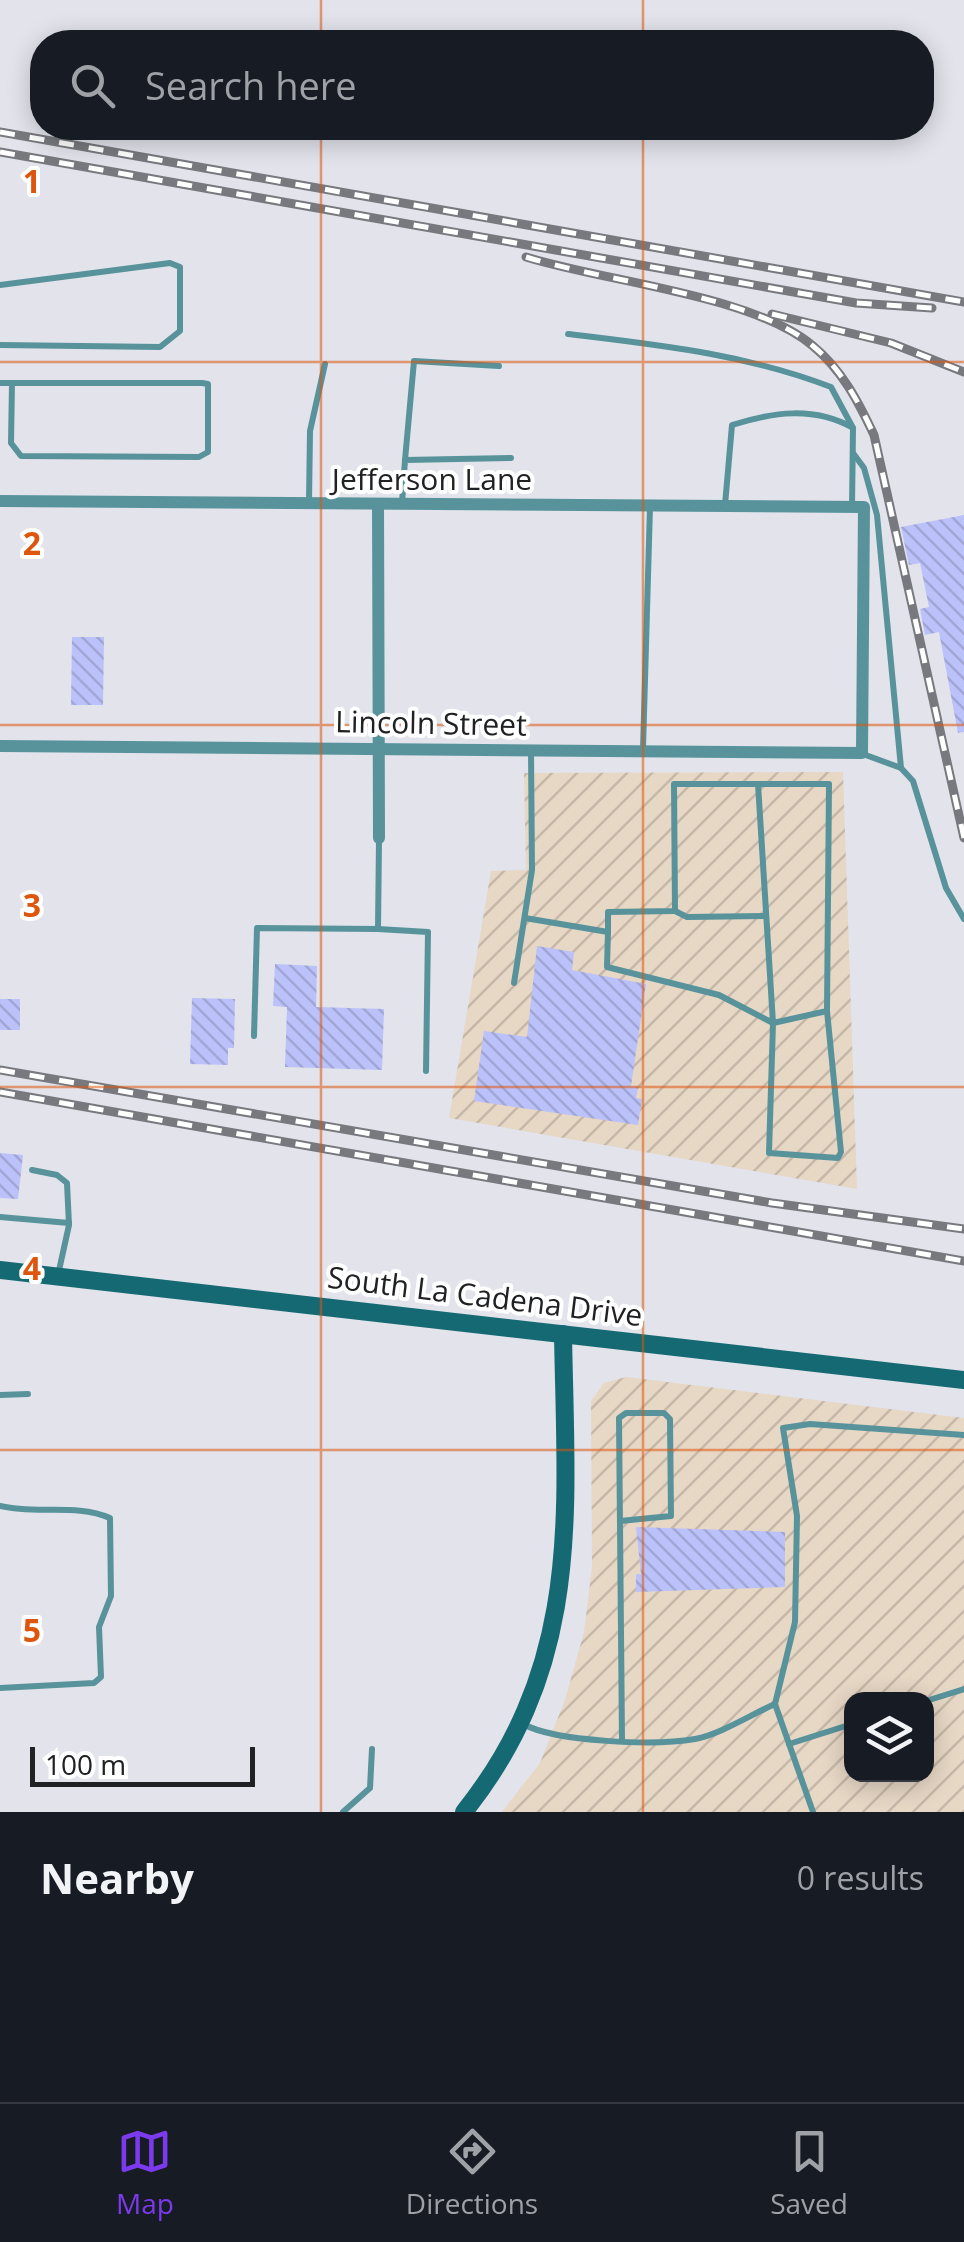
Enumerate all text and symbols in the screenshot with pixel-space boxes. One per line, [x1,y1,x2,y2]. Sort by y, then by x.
search box [30,30,934,140]
icon: search [65,58,120,113]
text: Search here [145,59,357,111]
text: 1 [23,159,41,202]
street label: Jefferson Lane [329,458,532,499]
text: 2 [23,521,41,564]
street label: Lincoln Street [335,700,527,745]
text: 3 [23,883,41,926]
text: 4 [23,1246,41,1289]
street label: South La Cadena Drive [325,1256,645,1335]
text: 5 [23,1608,41,1651]
map controls [844,1692,934,1782]
button: layers [844,1692,934,1782]
scale bar [30,1742,255,1786]
text: 100 m [45,1745,126,1783]
text: Nearby [40,1849,194,1906]
text: 0 results [797,1856,924,1899]
tab: Map [116,2124,174,2222]
tab: Directions [406,2124,538,2222]
tab: Saved [770,2124,848,2222]

